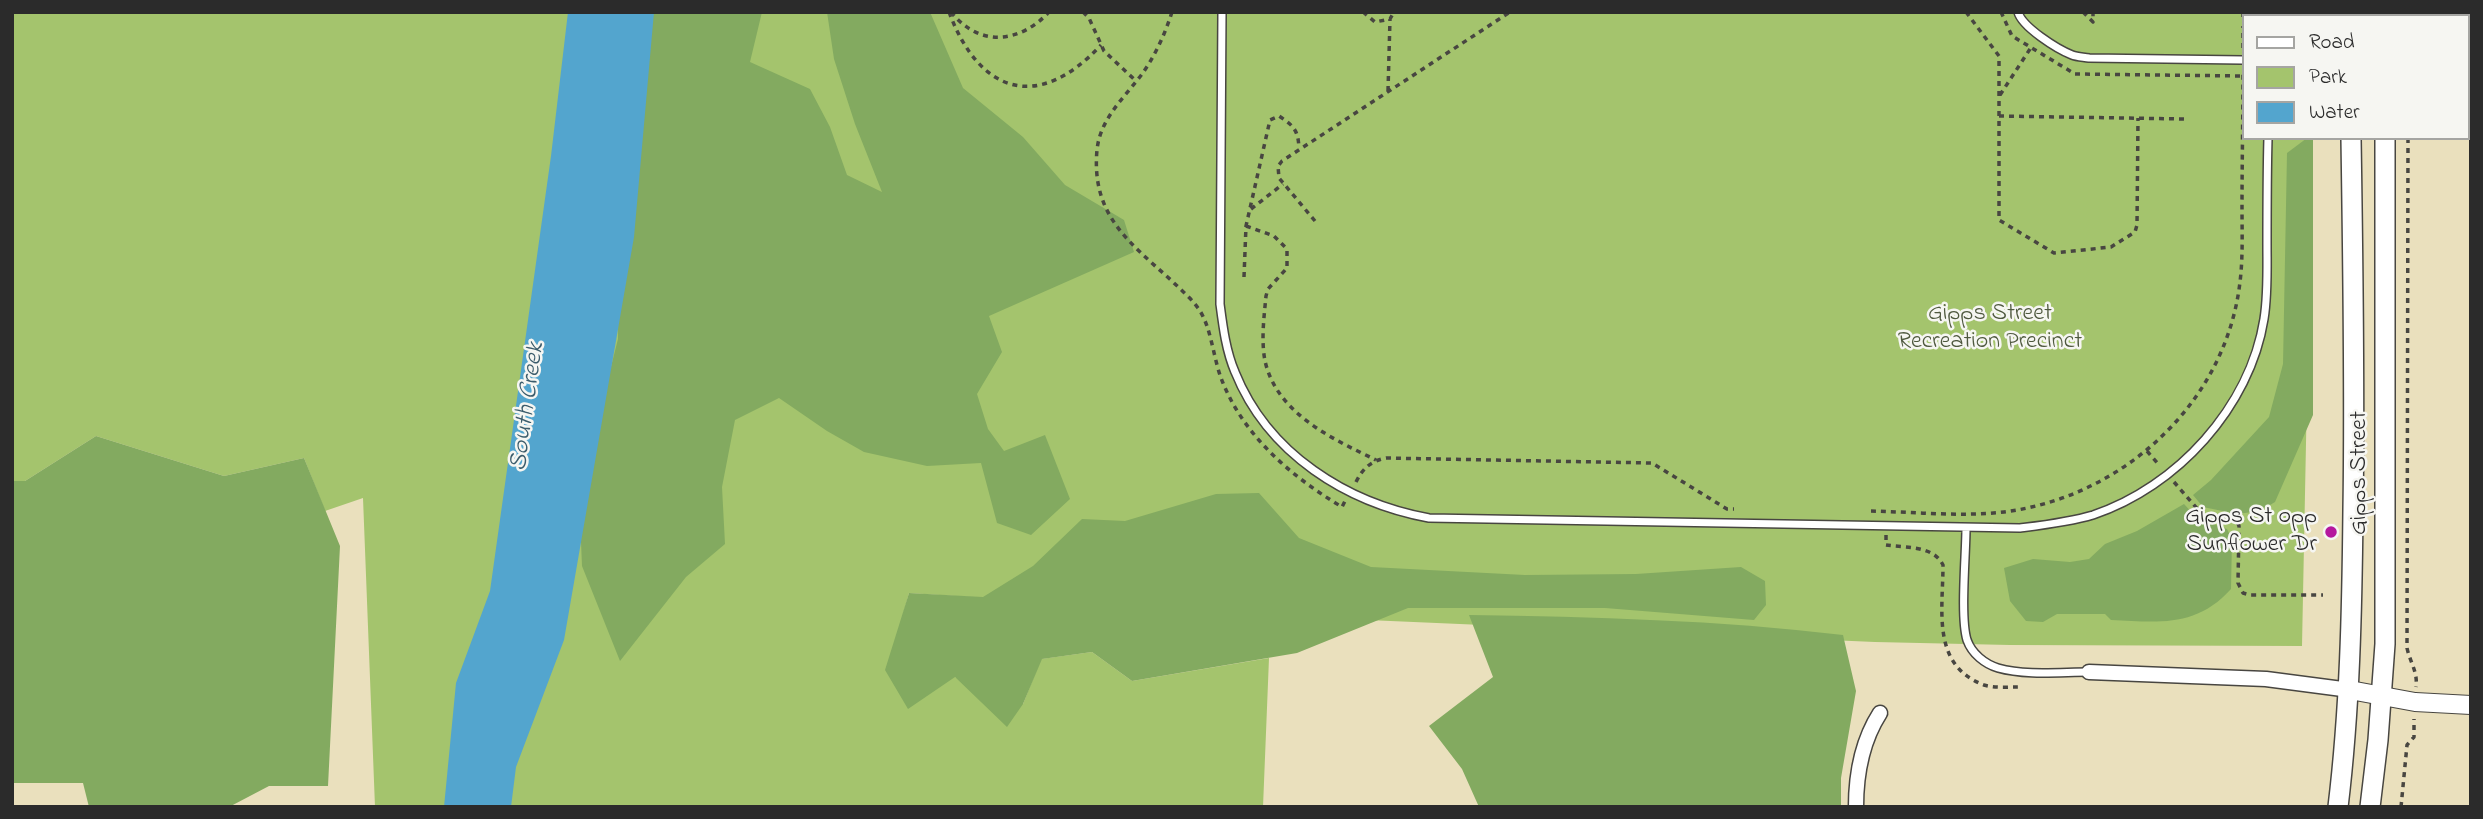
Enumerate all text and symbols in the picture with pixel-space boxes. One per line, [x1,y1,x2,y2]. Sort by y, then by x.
legend [2242,14,2469,140]
text: Road [2309,28,2355,58]
text: Park [2309,63,2347,93]
text: Water [2309,98,2360,128]
park label: Gipps Street Recreation Precinct [1898,301,2082,357]
water label: South Creek [505,341,553,473]
street label: Gipps Street [2347,411,2375,535]
place label: Gipps St opp Sunflower Dr [2185,504,2317,560]
marker: Gipps St opp Sunflower Dr [2323,524,2339,540]

